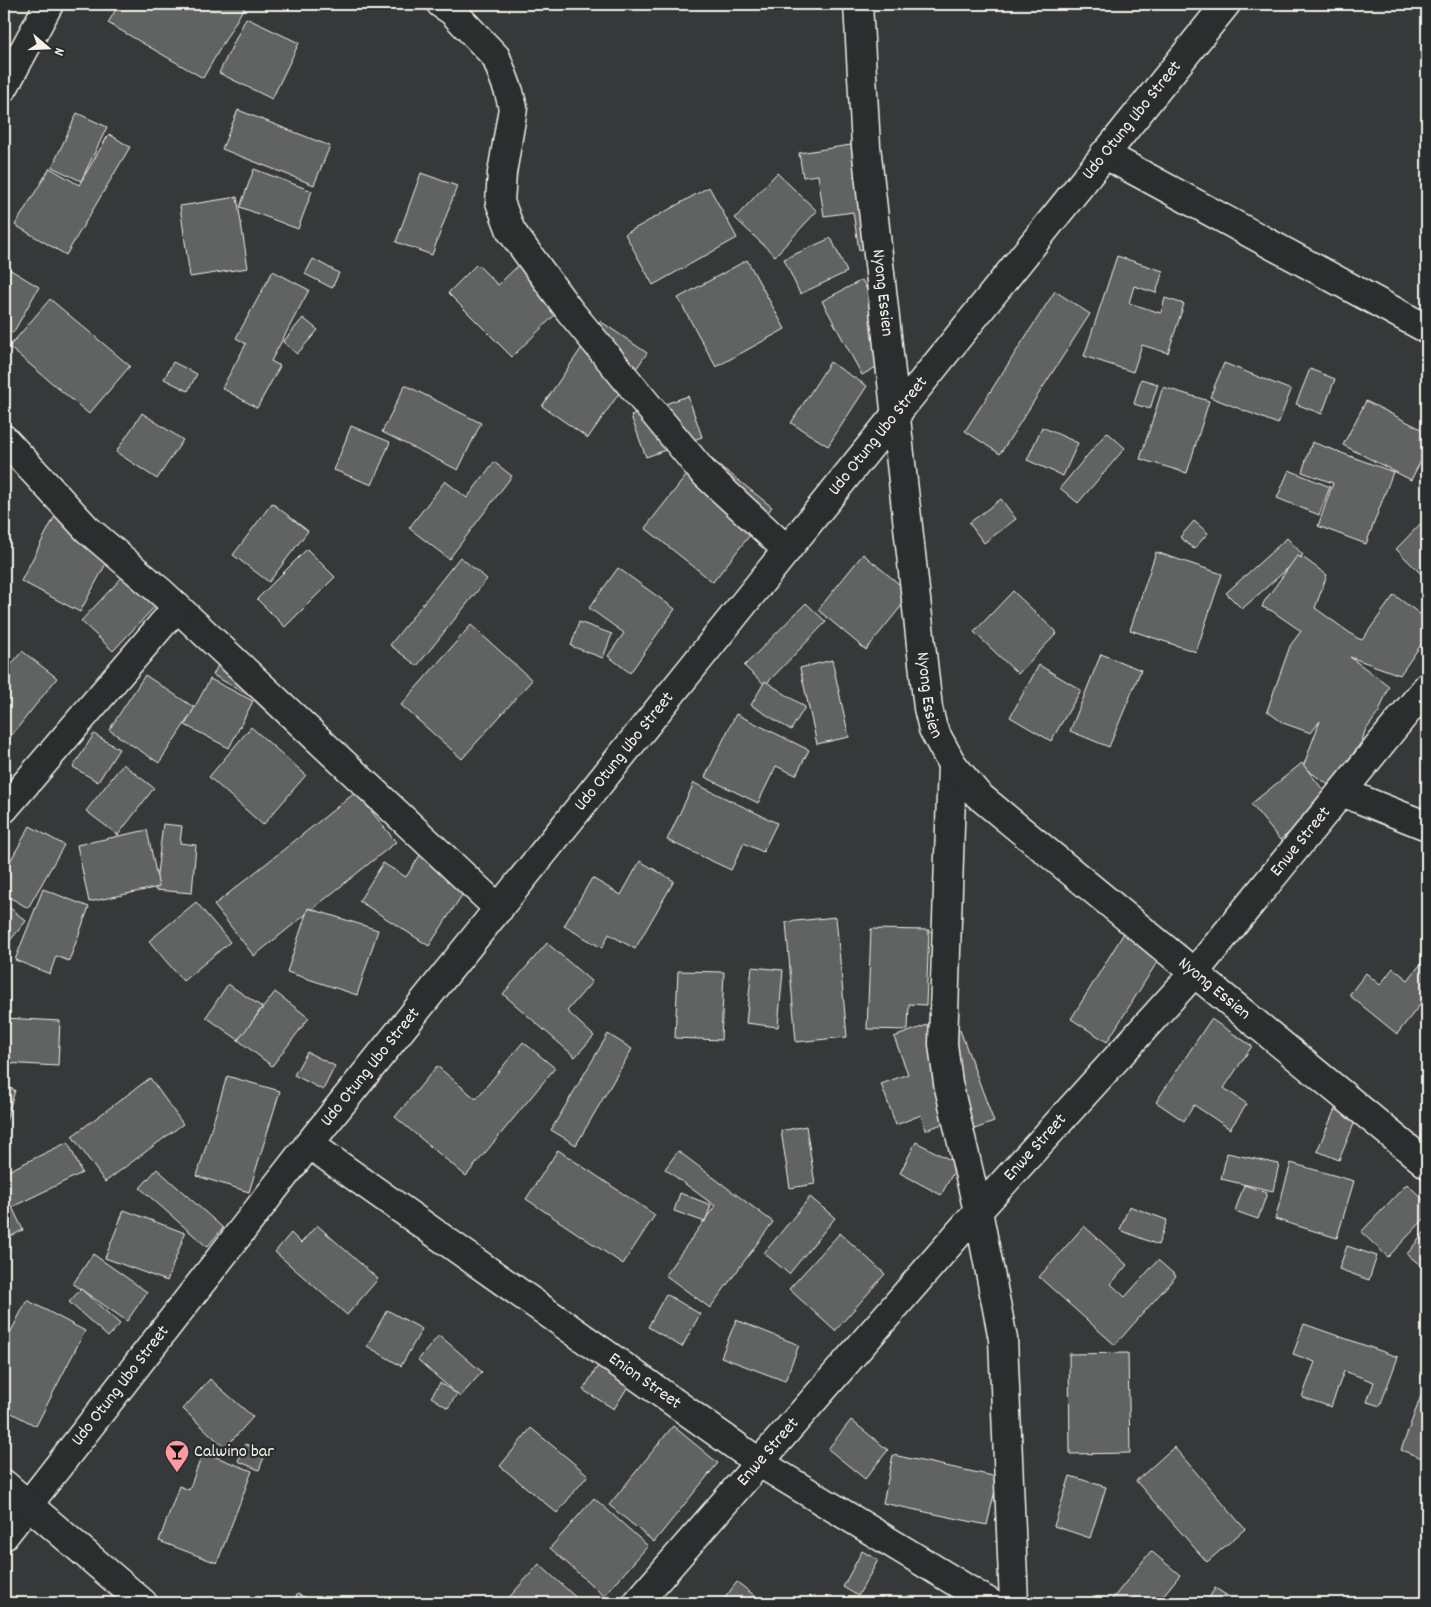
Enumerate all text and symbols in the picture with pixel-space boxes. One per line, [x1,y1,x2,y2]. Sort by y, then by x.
north arrow [22,22,72,72]
text: N [48,45,69,58]
street label: Udo Otung Ubo Street [1076,55,1188,186]
street label: Nyong Essien [865,248,899,338]
street label: Udo Otung Ubo Street [823,371,934,501]
street label: Nyong Essien [909,651,949,743]
street label: Udo Otung Ubo Street [569,687,680,817]
street label: Enwe Street [1265,801,1337,882]
street label: Nyong Essien [1172,952,1256,1026]
street label: Udo Otung Ubo Street [315,1002,427,1132]
street label: Enwe Street [998,1108,1073,1187]
street label: Udo Otung Ubo Street [66,1320,176,1452]
street label: Enion Street [603,1347,686,1416]
street label: Enwe Street [731,1412,805,1492]
bar icon: Calwino bar [164,1439,190,1473]
place label: Calwino bar [194,1440,274,1465]

